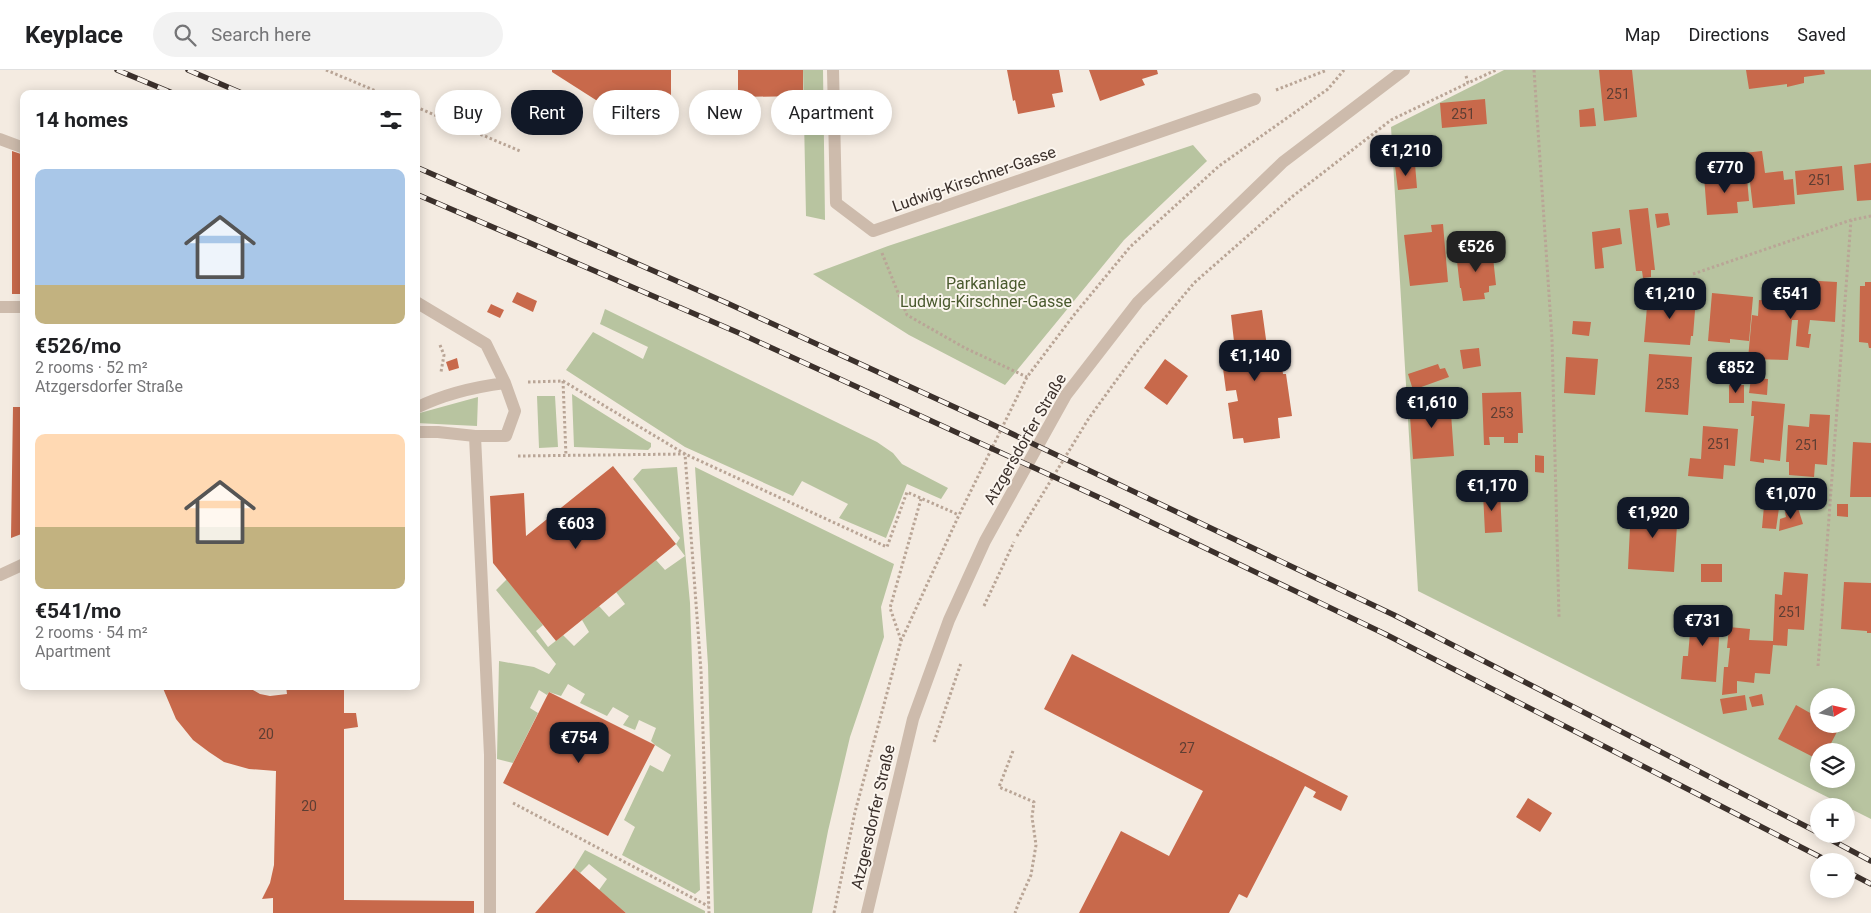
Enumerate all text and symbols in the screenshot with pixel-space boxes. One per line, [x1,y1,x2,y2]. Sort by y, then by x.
search box [153,12,503,57]
text: Keyplace [25,21,123,49]
icon: search [171,21,199,49]
text: Search here [211,23,311,46]
text: Map [1625,24,1660,45]
text: Directions [1688,24,1769,45]
text: Saved [1797,24,1846,45]
house number: 251 [1606,86,1630,102]
chip: Buy [435,90,501,135]
chip: Rent [511,90,583,135]
chip: Filters [593,90,679,135]
chip: New [689,90,761,135]
chip: Apartment [771,90,892,135]
icon: filters [377,106,405,134]
house number: 251 [1451,106,1475,122]
text: 14 homes [35,108,128,132]
pin: €1,210 [1365,134,1447,177]
text: €1,210 [1381,141,1431,160]
street label: Ludwig-Kirschner-Gasse [890,142,1058,216]
pin: €770 [1695,152,1755,194]
text: €770 [1707,158,1743,177]
house number: 251 [1808,172,1832,188]
icon: home [175,202,265,292]
pin: €526 [1446,230,1506,273]
text: €526 [1458,237,1494,256]
park label: Parkanlage Ludwig-Kirschner-Gasse [900,274,1072,311]
pin: €1,210 [1629,278,1711,320]
pin: €541 [1761,278,1821,320]
text: €1,210 [1645,284,1695,303]
text: €541 [1773,284,1809,303]
text: €526/mo [35,334,121,358]
pin: €1,140 [1214,340,1296,382]
text: €1,140 [1230,346,1280,365]
pin: €852 [1706,352,1766,394]
text: 2 rooms · 52 m² [35,358,148,377]
text: €852 [1718,358,1754,377]
street label: Atzgersdorfer Straße [980,370,1070,508]
house number: 253 [1656,376,1680,392]
text: Atzgersdorfer Straße [35,377,183,396]
pin: €1,610 [1391,386,1473,429]
text: €1,610 [1407,393,1457,412]
house number: 253 [1490,405,1514,421]
house number: 251 [1707,436,1731,452]
house number: 251 [1795,437,1819,453]
icon: home [175,467,265,557]
pin: €1,170 [1451,470,1533,512]
text: €1,170 [1467,476,1517,495]
pin: €1,070 [1750,478,1832,520]
text: €1,070 [1766,484,1816,503]
pin: €1,920 [1612,496,1694,539]
text: €1,920 [1628,503,1678,522]
pin: €603 [546,508,606,550]
text: €603 [558,514,594,533]
text: €541/mo [35,599,121,623]
pin: €731 [1673,604,1733,647]
house number: 251 [1778,604,1802,620]
text: €731 [1685,611,1721,630]
text: 2 rooms · 54 m² [35,623,148,642]
text: Apartment [35,642,111,661]
north arrow [1810,688,1855,732]
map controls [1810,688,1855,898]
pin: €754 [549,722,609,764]
house number: 20 [258,726,274,742]
text: €754 [561,728,597,747]
house number: 27 [1179,740,1195,756]
street label: Atzgersdorfer Straße [847,743,899,891]
button: layers [1810,743,1855,788]
house number: 20 [301,798,317,814]
button: + [1810,798,1855,843]
button: − [1810,853,1855,898]

